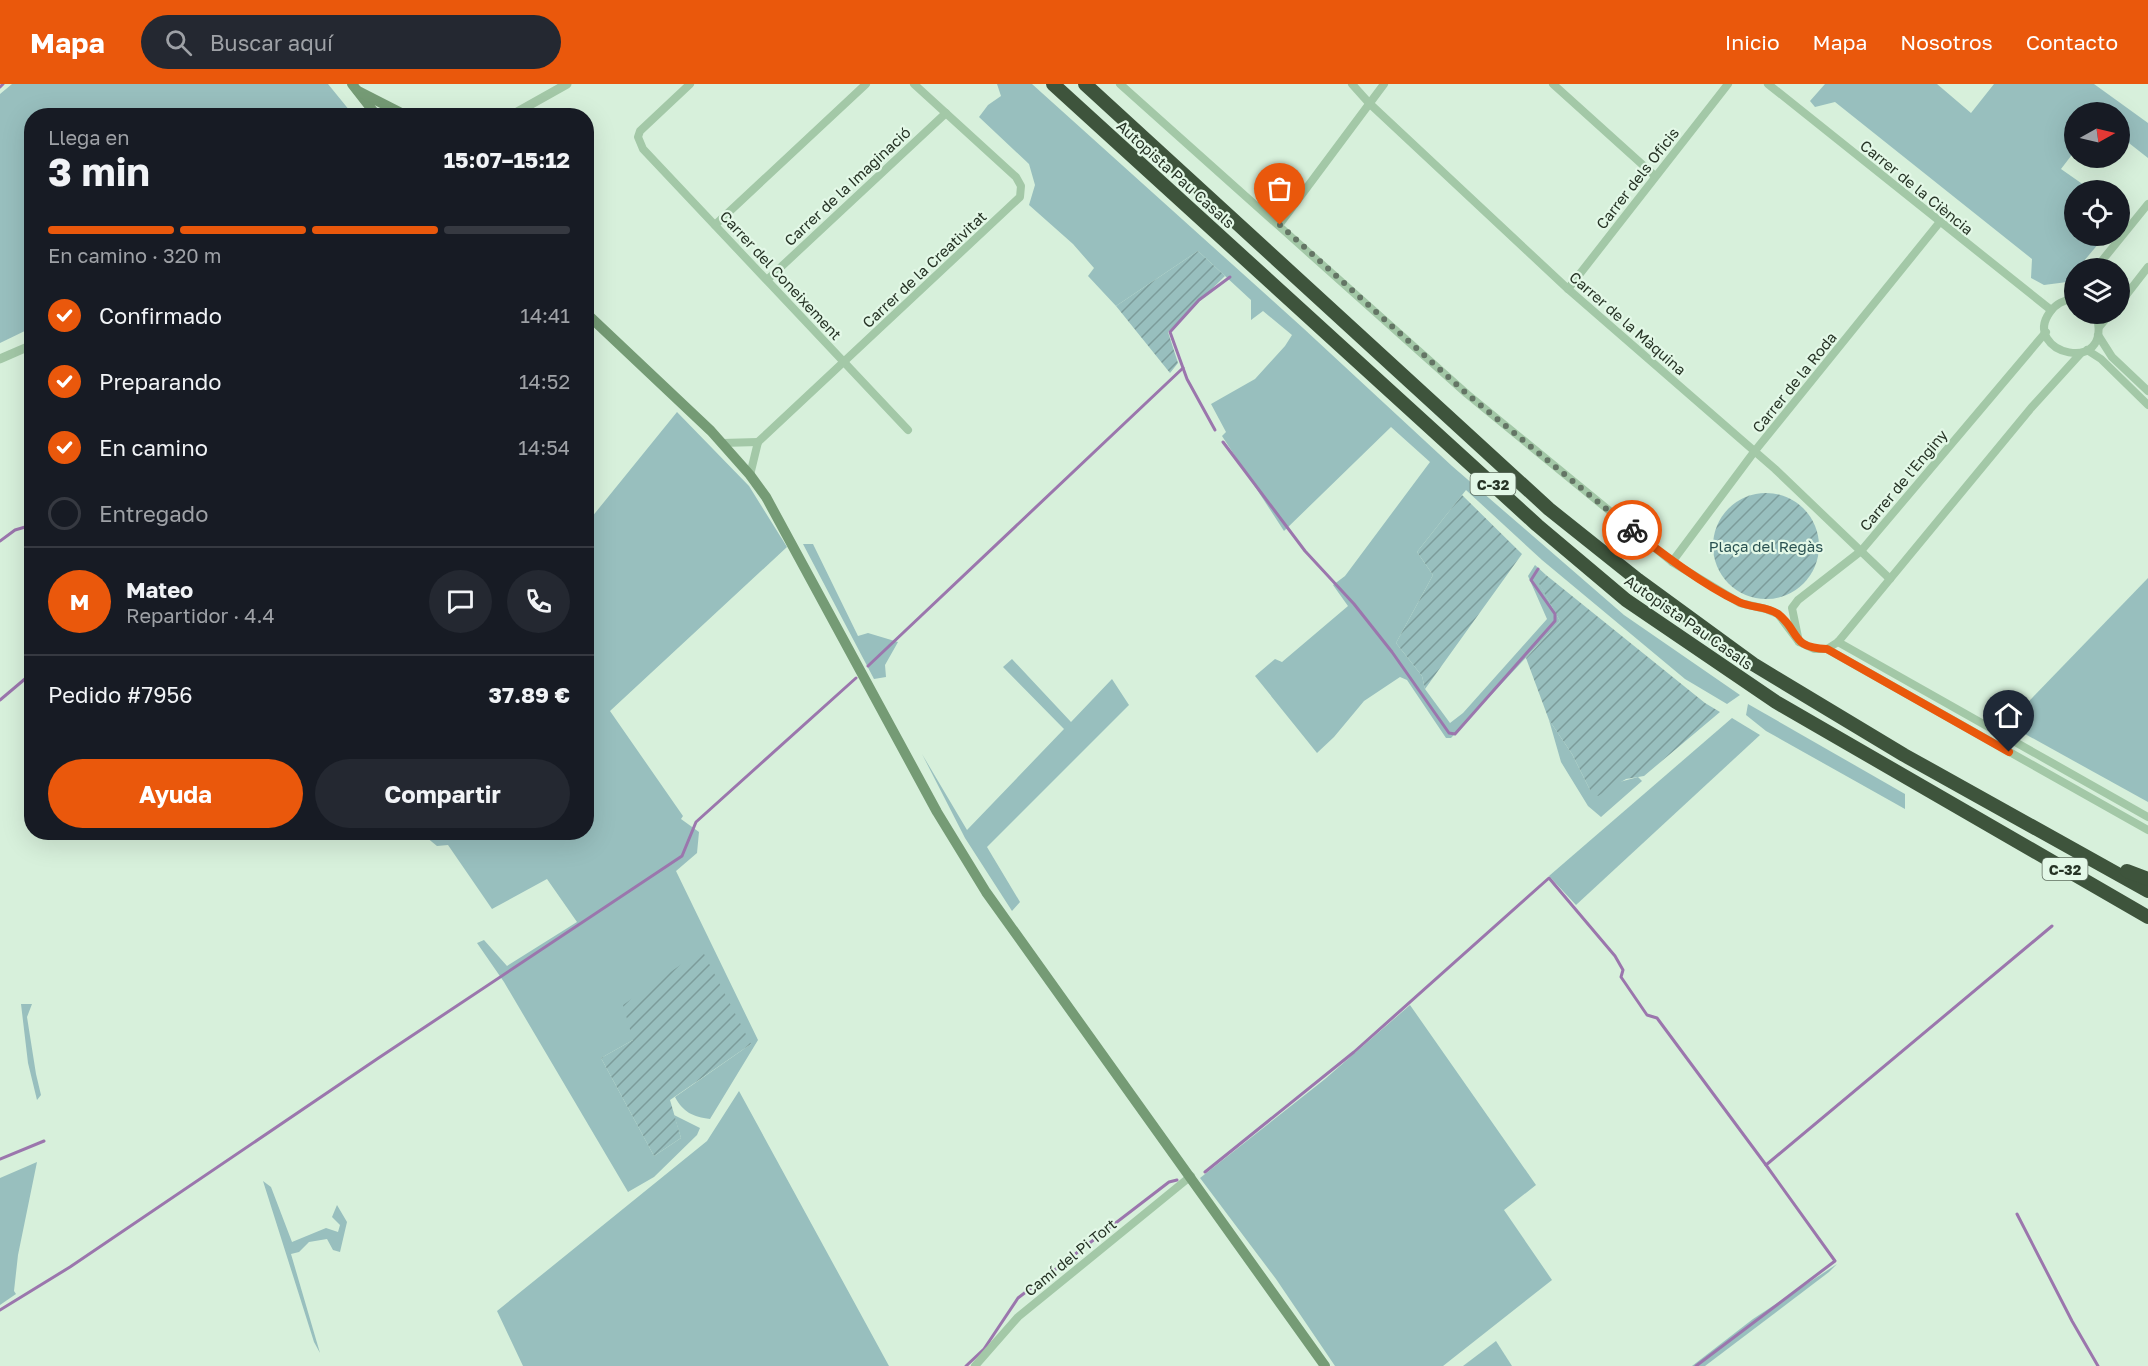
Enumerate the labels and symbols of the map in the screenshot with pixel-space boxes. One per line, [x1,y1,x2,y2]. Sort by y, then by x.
north arrow [2064,102,2130,168]
street label: Autopista Pau Casals [1113,116,1239,232]
street label: Carrer de la Imaginació [780,123,914,249]
street label: Carrer dels Oficis [1592,124,1682,232]
street label: Carrer de la Ciència [1857,136,1977,238]
pin [1254,163,1305,225]
street label: Carrer del Coneixement [716,207,846,343]
street label: Carrer de la Creativitat [858,207,990,331]
street label: Carrer de la Màquina [1566,267,1690,379]
street label: Carrer de la Roda [1748,328,1840,436]
street label: Carrer de l'Enginy [1855,425,1951,534]
road number: C-32 [1470,473,1516,495]
courier [1602,500,1662,560]
park label: Plaça del Regàs [1709,537,1823,555]
street label: Autopista Pau Casals [1622,571,1756,673]
pin [1983,690,2034,752]
road number: C-32 [2042,858,2088,880]
street label: Camí del Pi Tort [1020,1214,1120,1300]

